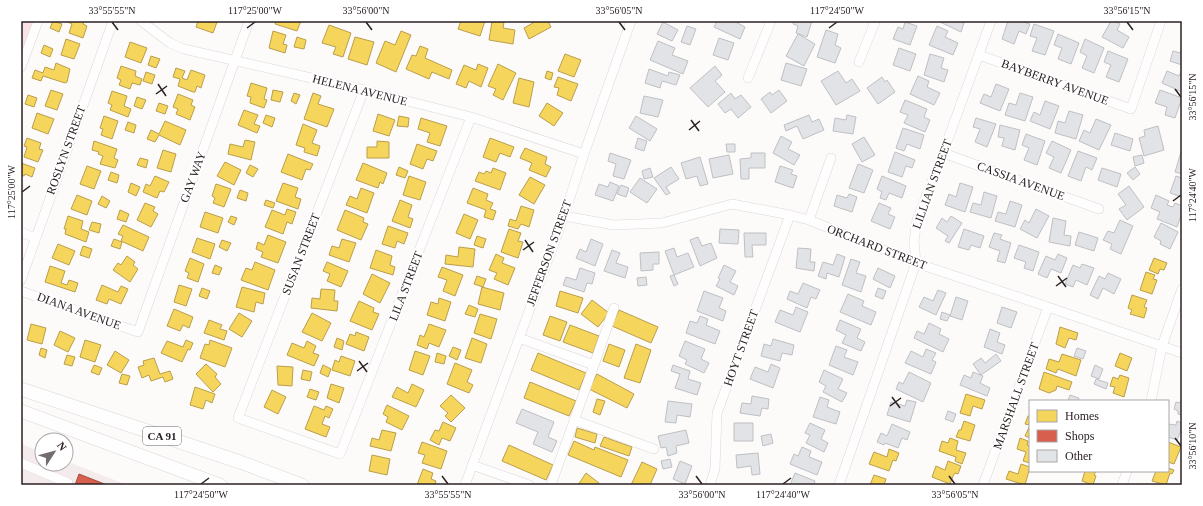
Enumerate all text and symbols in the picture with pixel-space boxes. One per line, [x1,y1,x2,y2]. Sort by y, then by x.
text: 33°55'55"N [88,5,136,16]
text: 117°25'00"W [228,5,283,16]
text: 33°56'00"N [342,5,390,16]
text: 33°56'05"N [595,5,643,16]
text: 117°24'50"W [810,5,865,16]
text: 33°56'15"N [1103,5,1151,16]
street label: BAYBERRY AVENUE [999,56,1111,108]
street label: HELENA AVENUE [311,71,409,109]
text: 33°56'15"N [1187,73,1198,121]
street label: ROSLYN STREET [43,103,89,196]
street label: LILLIAN STREET [909,137,955,231]
street label: GAY WAY [177,149,209,205]
street label: CASSIA AVENUE [975,159,1067,203]
text: 117°25'00"W [6,164,17,219]
text: 117°24'40"W [1187,167,1198,222]
street label: JEFFERSON STREET [523,198,575,308]
street label: SUSAN STREET [279,211,323,297]
street label: ORCHARD STREET [825,222,929,273]
street label: LILA STREET [386,248,426,323]
street label: DIANA AVENUE [35,289,123,333]
street label: HOYT STREET [721,307,762,388]
street label: MARSHALL STREET [990,340,1042,451]
legend [1029,400,1169,472]
text: Homes [1065,409,1099,423]
text: 33°56'10"N [1187,422,1198,470]
road number: CA 91 [143,427,181,445]
text: Shops [1065,429,1095,443]
north arrow [34,432,74,472]
text: N [55,439,69,453]
text: Other [1065,449,1092,463]
text: 117°24'50"W [174,489,229,500]
text: 33°55'55"N [424,489,472,500]
text: 33°56'00"N [678,489,726,500]
text: 117°24'40"W [756,489,811,500]
text: 33°56'05"N [931,489,979,500]

